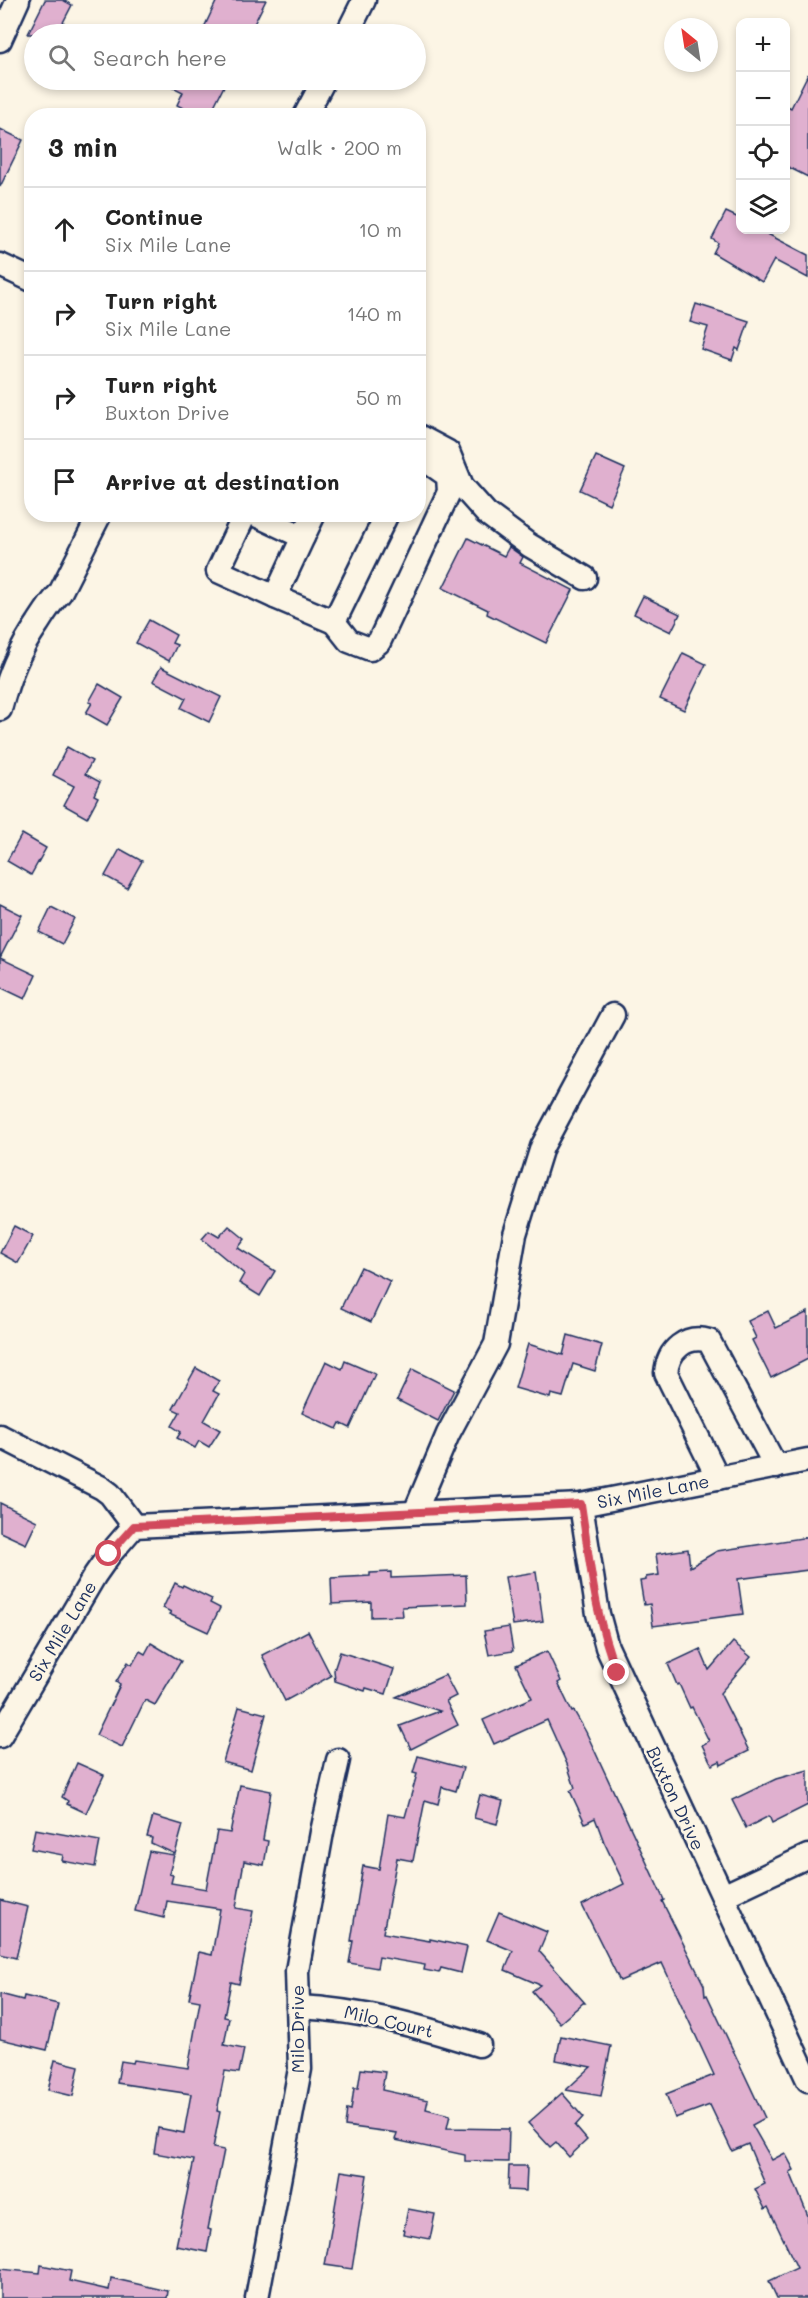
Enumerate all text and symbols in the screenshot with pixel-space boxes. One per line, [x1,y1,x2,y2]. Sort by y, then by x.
north arrow [664,18,718,72]
map controls [736,18,790,234]
button: + [736,18,790,72]
search box [24,24,426,90]
icon: search [45,41,78,74]
text: Search here [93,43,227,72]
button: − [736,72,790,126]
button: locate [736,126,790,180]
text: 3 min [48,130,117,164]
text: Walk · 200 m [277,134,402,160]
button: layers [736,180,790,234]
text: Continue [105,202,203,231]
icon: ahead [48,213,81,246]
text: 10 m [358,216,402,242]
text: Six Mile Lane [105,231,231,257]
text: Turn right [105,286,217,315]
icon: right [48,297,81,330]
text: 140 m [347,300,402,326]
text: Six Mile Lane [105,315,231,341]
text: Turn right [105,370,217,399]
icon: right [48,381,81,414]
text: 50 m [356,384,402,410]
text: Buxton Drive [105,399,230,425]
icon: arrive [48,465,81,498]
text: Arrive at destination [105,467,340,496]
street label: Six Mile Lane [595,1468,711,1514]
route start [95,1540,121,1566]
street label: Six Mile Lane [22,1576,102,1686]
route end [603,1659,629,1685]
street label: Buxton Drive [641,1742,711,1854]
street label: Milo Drive [285,1985,309,2073]
street label: Milo Court [342,1999,436,2043]

